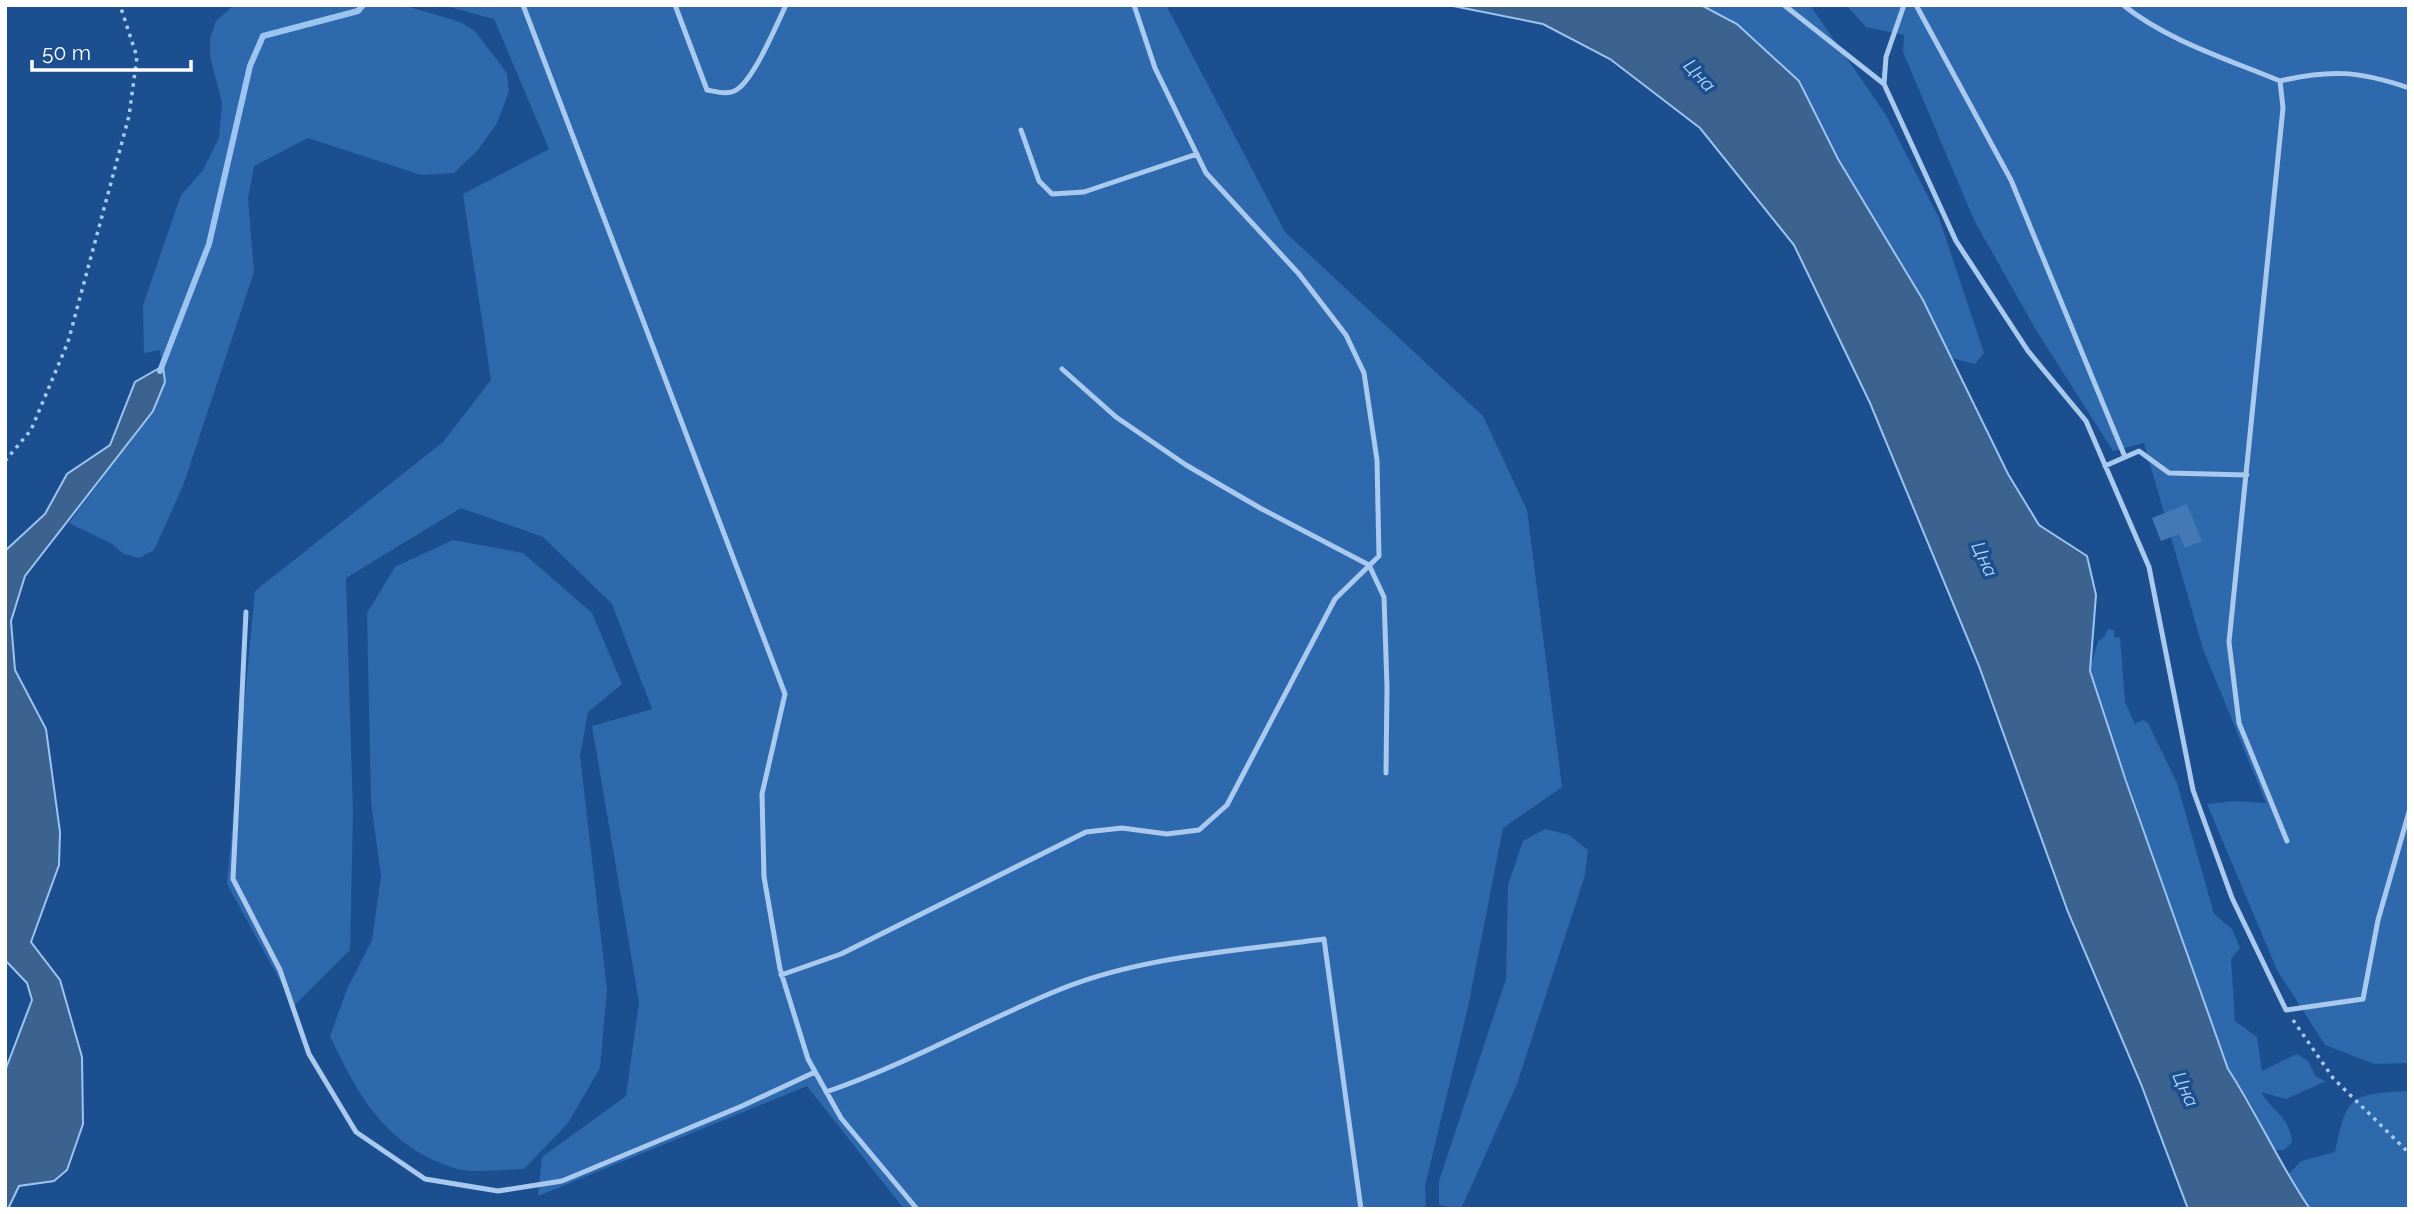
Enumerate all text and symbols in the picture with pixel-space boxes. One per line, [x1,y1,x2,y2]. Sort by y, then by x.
scale bar [32,28,191,72]
text: 50 m [42,40,91,65]
water label: Цна [1680,54,1720,96]
water label: Цна [1967,538,2003,580]
water label: Цна [2168,1068,2204,1110]

